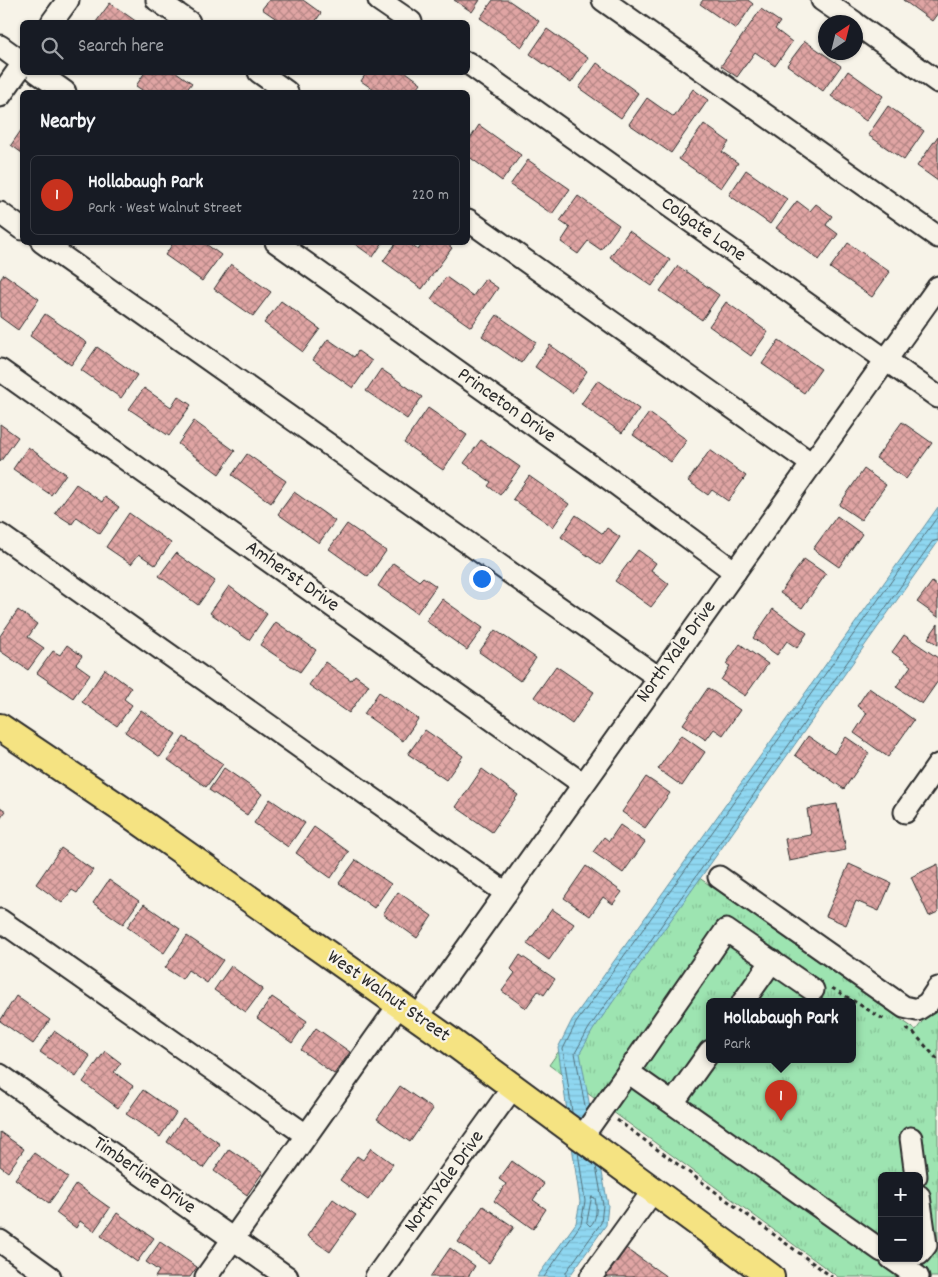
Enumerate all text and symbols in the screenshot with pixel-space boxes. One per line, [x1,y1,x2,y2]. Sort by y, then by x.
north arrow [818,15,863,60]
search box [20,20,470,75]
icon: search [38,34,66,62]
text: Search here [78,34,164,61]
text: Nearby [40,108,95,138]
text: Hollabaugh Park [88,170,203,197]
text: 1 [55,184,59,207]
text: 220 m [412,184,449,207]
street label: Colgate Lane [655,190,751,270]
text: Park · West Walnut Street [88,197,242,220]
street label: Princeton Drive [451,362,561,451]
street label: Amherst Drive [239,534,345,620]
your location [469,566,495,592]
street label: North Yale Drive [630,595,724,709]
street label: West Walnut Street [321,944,455,1050]
popup [706,998,856,1063]
text: Hollabaugh Park [723,1006,839,1033]
text: Park [723,1033,751,1056]
pin: 1 [765,1080,797,1121]
street label: North Yale Drive [398,1125,492,1239]
street label: Timberline Drive [87,1130,201,1222]
map controls [878,1172,923,1262]
button: + [878,1172,923,1217]
button: − [878,1217,923,1262]

